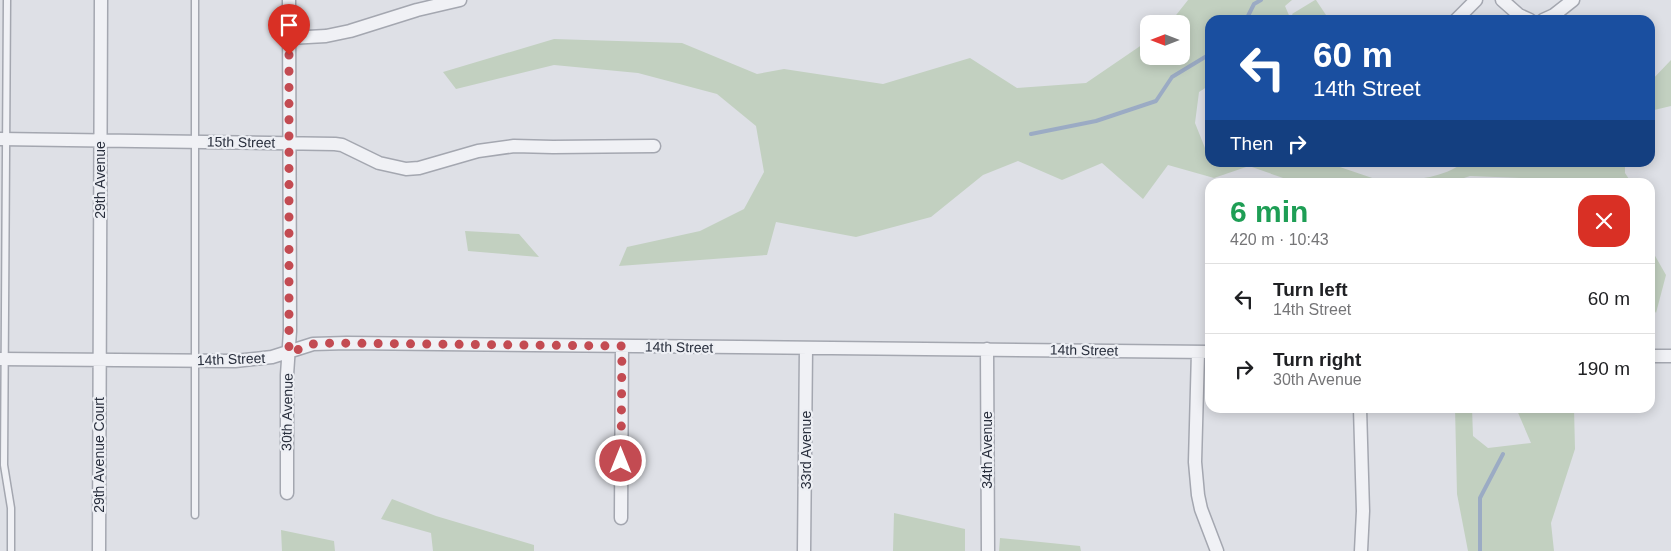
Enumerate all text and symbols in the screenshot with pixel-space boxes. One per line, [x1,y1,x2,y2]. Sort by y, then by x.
pin [268,4,310,55]
icon: arrive [275,11,303,39]
north arrow [1140,15,1190,65]
map controls [1140,15,1190,65]
icon: left [1230,35,1295,100]
text: 60 m [1313,35,1393,74]
text: 14th Street [1313,76,1421,101]
icon: right [1283,130,1311,158]
street label: 15th Street [207,133,275,151]
text: Then [1230,133,1273,154]
street label: 29th Avenue [92,141,108,219]
text: 6 min [1230,195,1308,228]
button: close [1578,195,1630,247]
text: 420 m · 10:43 [1230,231,1329,248]
text: Turn left [1273,279,1348,300]
icon: left [1230,285,1258,313]
text: 60 m [1588,288,1630,309]
text: 14th Street [1273,301,1351,318]
street label: 14th Street [645,338,713,356]
street label: 14th Street [1050,341,1118,359]
text: Turn right [1273,349,1361,370]
street label: 14th Street [196,350,266,368]
icon: right [1230,355,1258,383]
text: 190 m [1577,358,1630,379]
text: 30th Avenue [1273,371,1362,388]
street label: 30th Avenue [278,373,296,451]
street label: 29th Avenue Court [91,397,107,513]
street label: 33rd Avenue [798,411,814,489]
street label: 34th Avenue [979,411,995,489]
position arrow [594,434,646,486]

